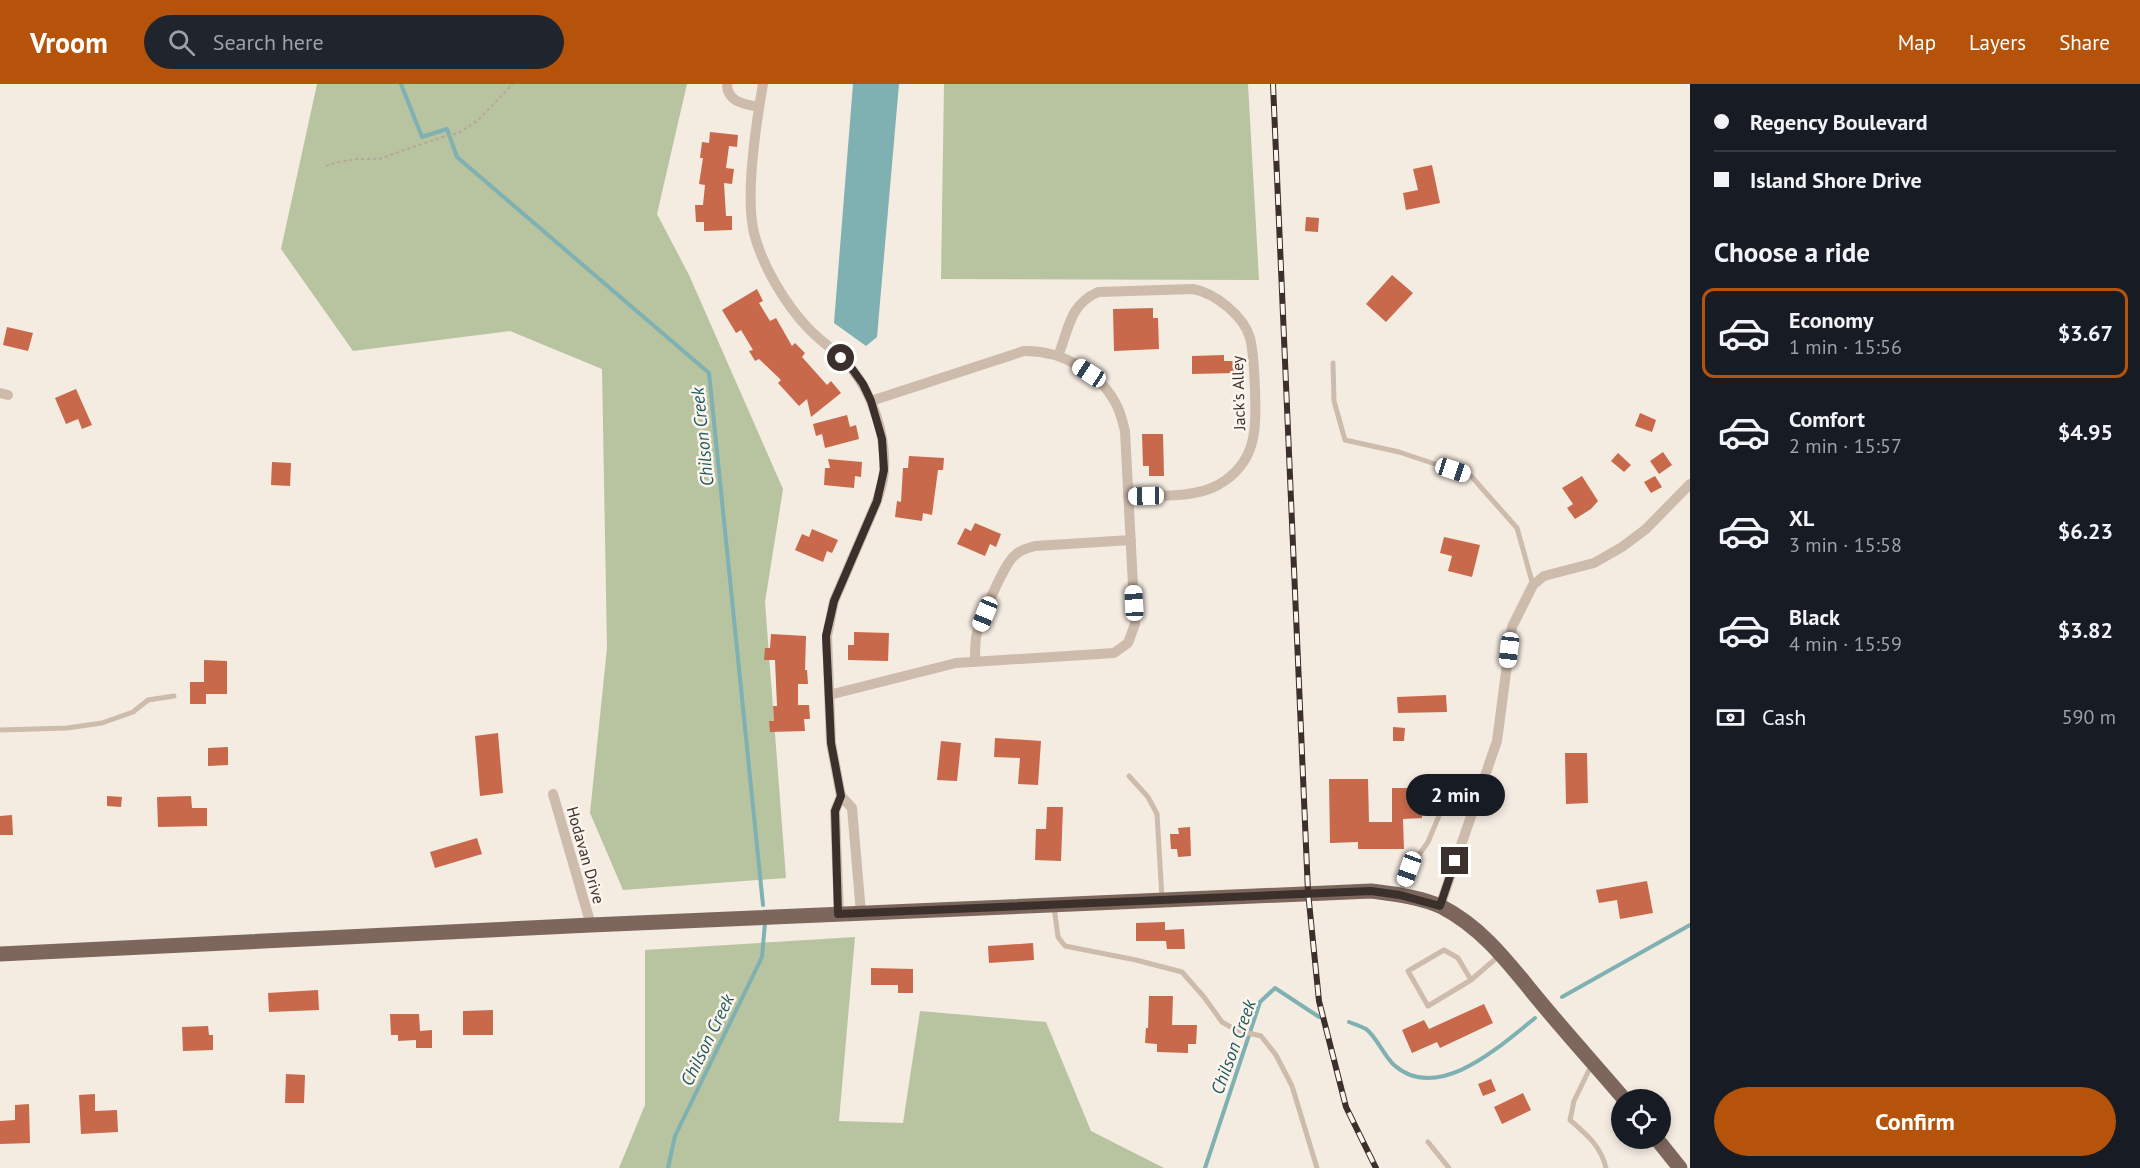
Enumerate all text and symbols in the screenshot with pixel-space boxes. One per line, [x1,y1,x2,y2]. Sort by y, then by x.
search box [144,15,564,69]
text: Vroom [30,24,108,61]
icon: search [165,26,198,59]
text: Search here [213,28,324,56]
text: Map [1898,29,1936,56]
text: Layers [1969,29,2026,56]
text: Share [2059,29,2110,56]
text: Regency Boulevard [1750,108,1928,136]
text: Island Shore Drive [1750,166,1922,194]
text: Choose a ride [1714,235,1870,269]
icon: car [1717,306,1771,360]
text: Economy [1789,306,1873,334]
text: $3.67 [2058,319,2113,347]
text: 1 min · 15:56 [1789,334,1902,360]
route start [827,344,854,371]
street label: Jack's Alley [1227,355,1249,432]
car [1069,356,1109,390]
water label: Chilson Creek [685,386,719,487]
icon: car [1717,405,1771,459]
text: Comfort [1789,405,1865,433]
text: $4.95 [2058,418,2113,446]
text: 2 min · 15:57 [1789,433,1902,459]
car [1433,456,1473,484]
car [1128,487,1164,505]
icon: car [1717,504,1771,558]
text: XL [1789,504,1814,532]
text: $6.23 [2058,517,2113,545]
text: 3 min · 15:58 [1789,532,1902,558]
car [1124,585,1144,621]
car [970,594,1000,634]
icon: car [1717,603,1771,657]
text: Black [1789,603,1840,631]
text: $3.82 [2058,616,2113,644]
car [1498,631,1520,669]
text: 4 min · 15:59 [1789,631,1902,657]
icon: cash [1714,701,1747,734]
text: Cash [1762,703,1806,731]
text: 590 m [2062,704,2116,730]
callout: 2 min [1406,774,1504,816]
text: 2 min [1431,782,1480,808]
street label: Hodavan Drive [563,804,609,906]
route end [1441,847,1468,874]
car [1394,849,1424,889]
water label: Chilson Creek [675,990,739,1090]
water label: Chilson Creek [1205,996,1261,1097]
button: Confirm [1714,1087,2116,1156]
map controls [1611,1089,1671,1149]
button: locate [1611,1089,1671,1149]

